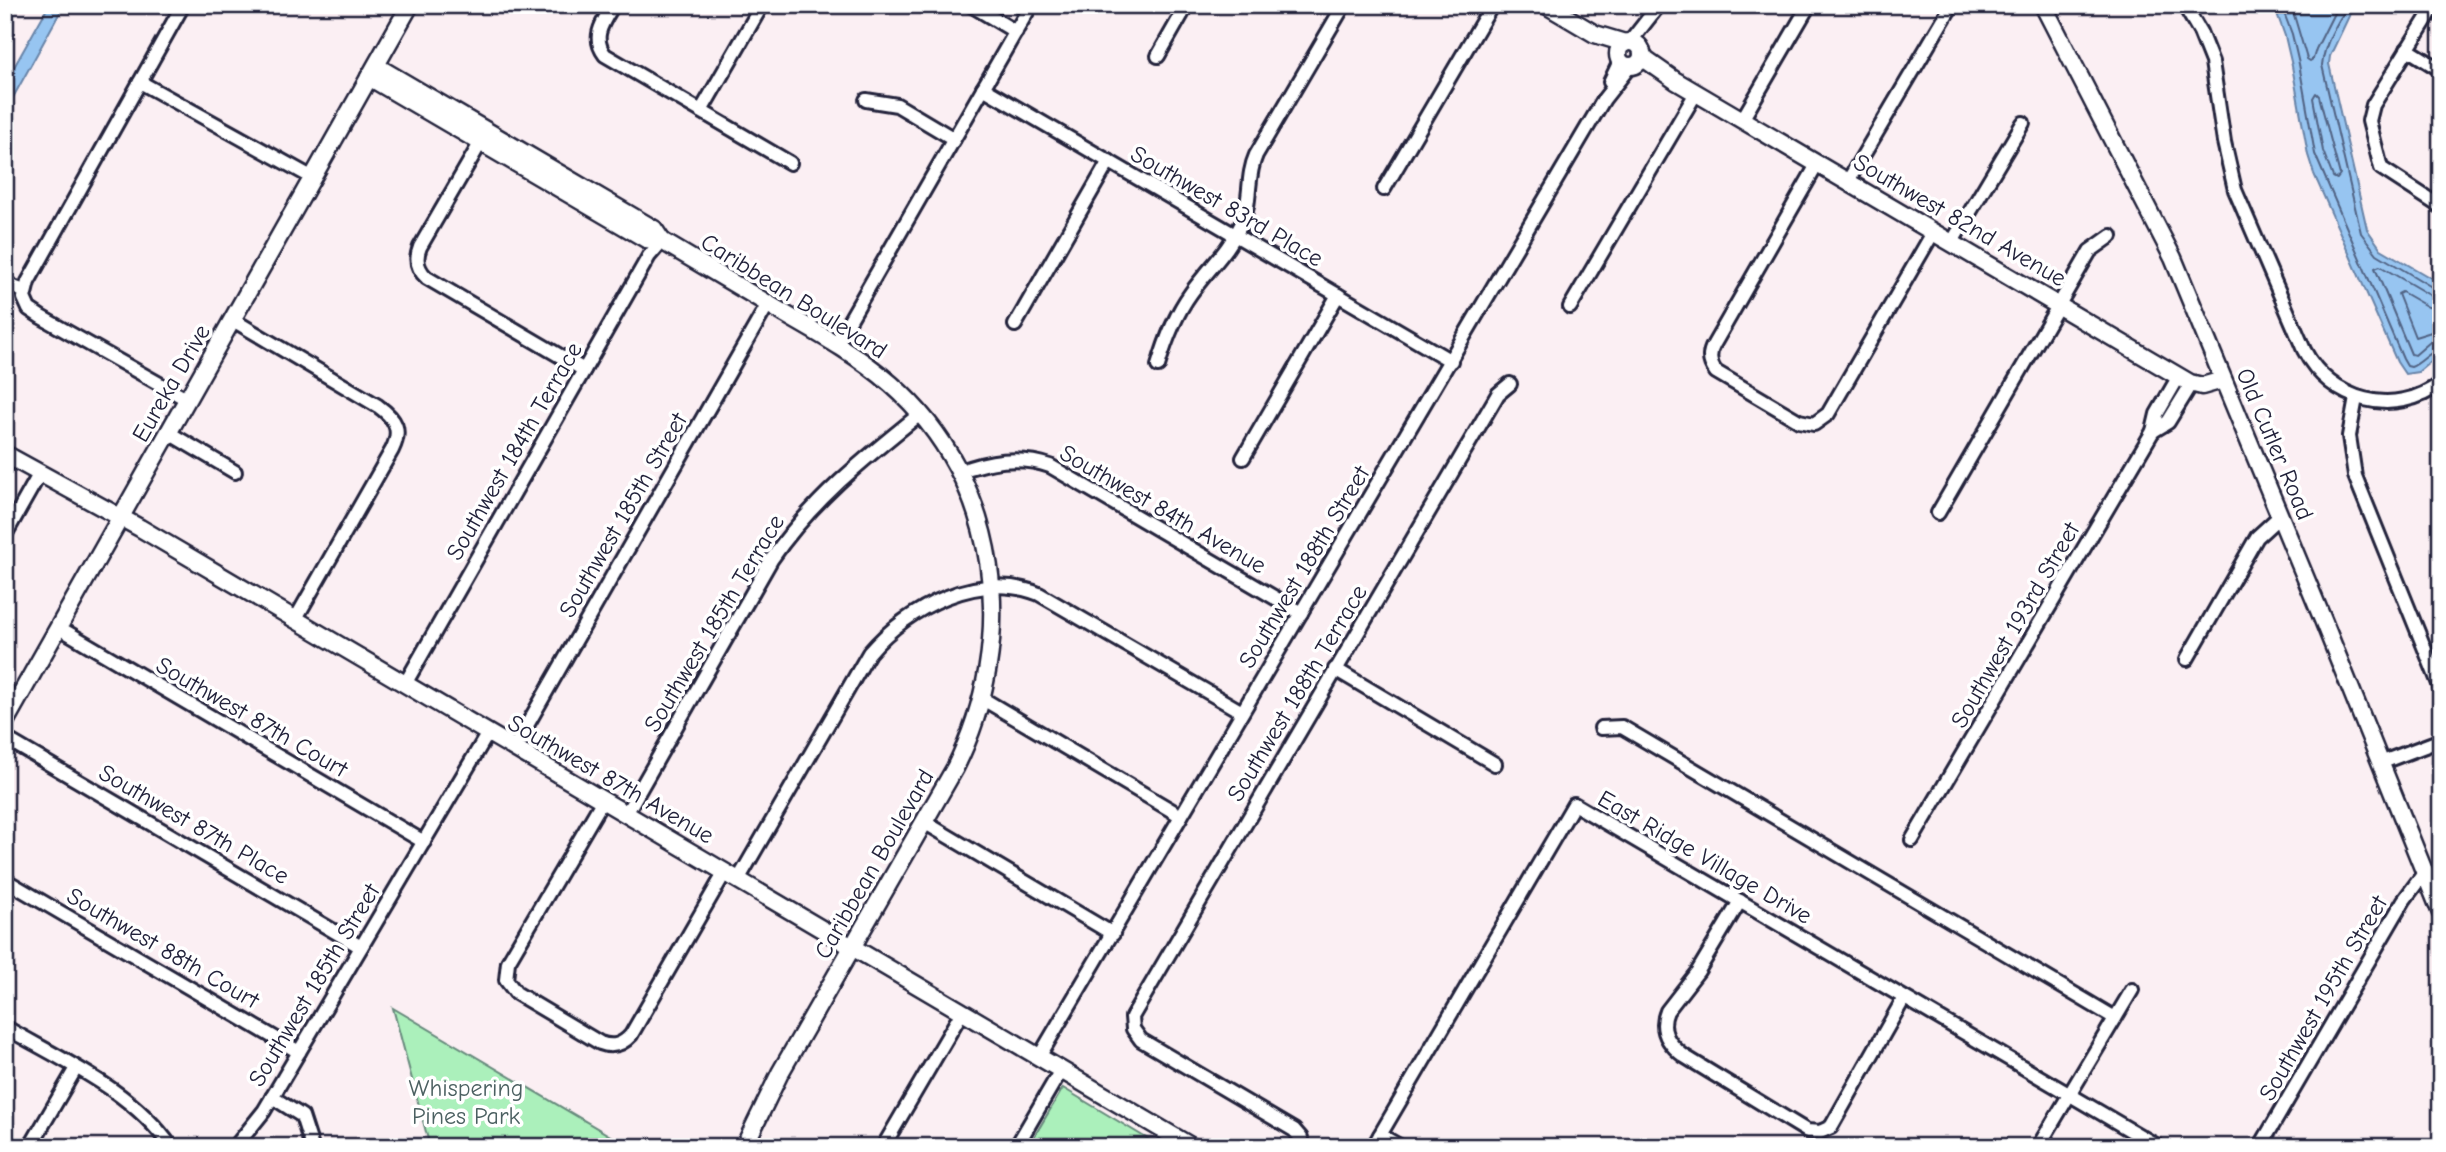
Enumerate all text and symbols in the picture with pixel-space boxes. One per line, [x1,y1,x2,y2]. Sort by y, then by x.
street label: Southwest 83rd Place [1126,140,1328,272]
street label: Southwest 82nd Avenue [1849,148,2071,292]
street label: Caribbean Boulevard [696,227,892,365]
street label: Eureka Drive [126,319,216,447]
street label: Southwest 184th Terrace [440,337,588,565]
street label: Old Cutler Road [2230,364,2320,524]
street label: Southwest 185th Street [553,407,694,622]
street label: Southwest 84th Avenue [1055,438,1271,580]
street label: Southwest 188th Street [1233,460,1376,673]
street label: Southwest 185th Terrace [638,509,790,737]
street label: Southwest 193rd Street [1945,516,2086,733]
street label: Southwest 188th Terrace [1221,580,1373,806]
street label: Southwest 87th Court [151,651,354,784]
street label: Southwest 87th Avenue [503,709,719,849]
street label: Southwest 87th Place [94,758,294,890]
street label: Caribbean Boulevard [808,764,940,964]
street label: East Ridge Village Drive [1593,784,1817,930]
street label: Southwest 185th Street [242,878,386,1091]
street label: Southwest 88th Court [62,882,265,1015]
street label: Southwest 195th Street [2253,890,2394,1105]
park label: Whispering Pines Park [409,1074,523,1130]

